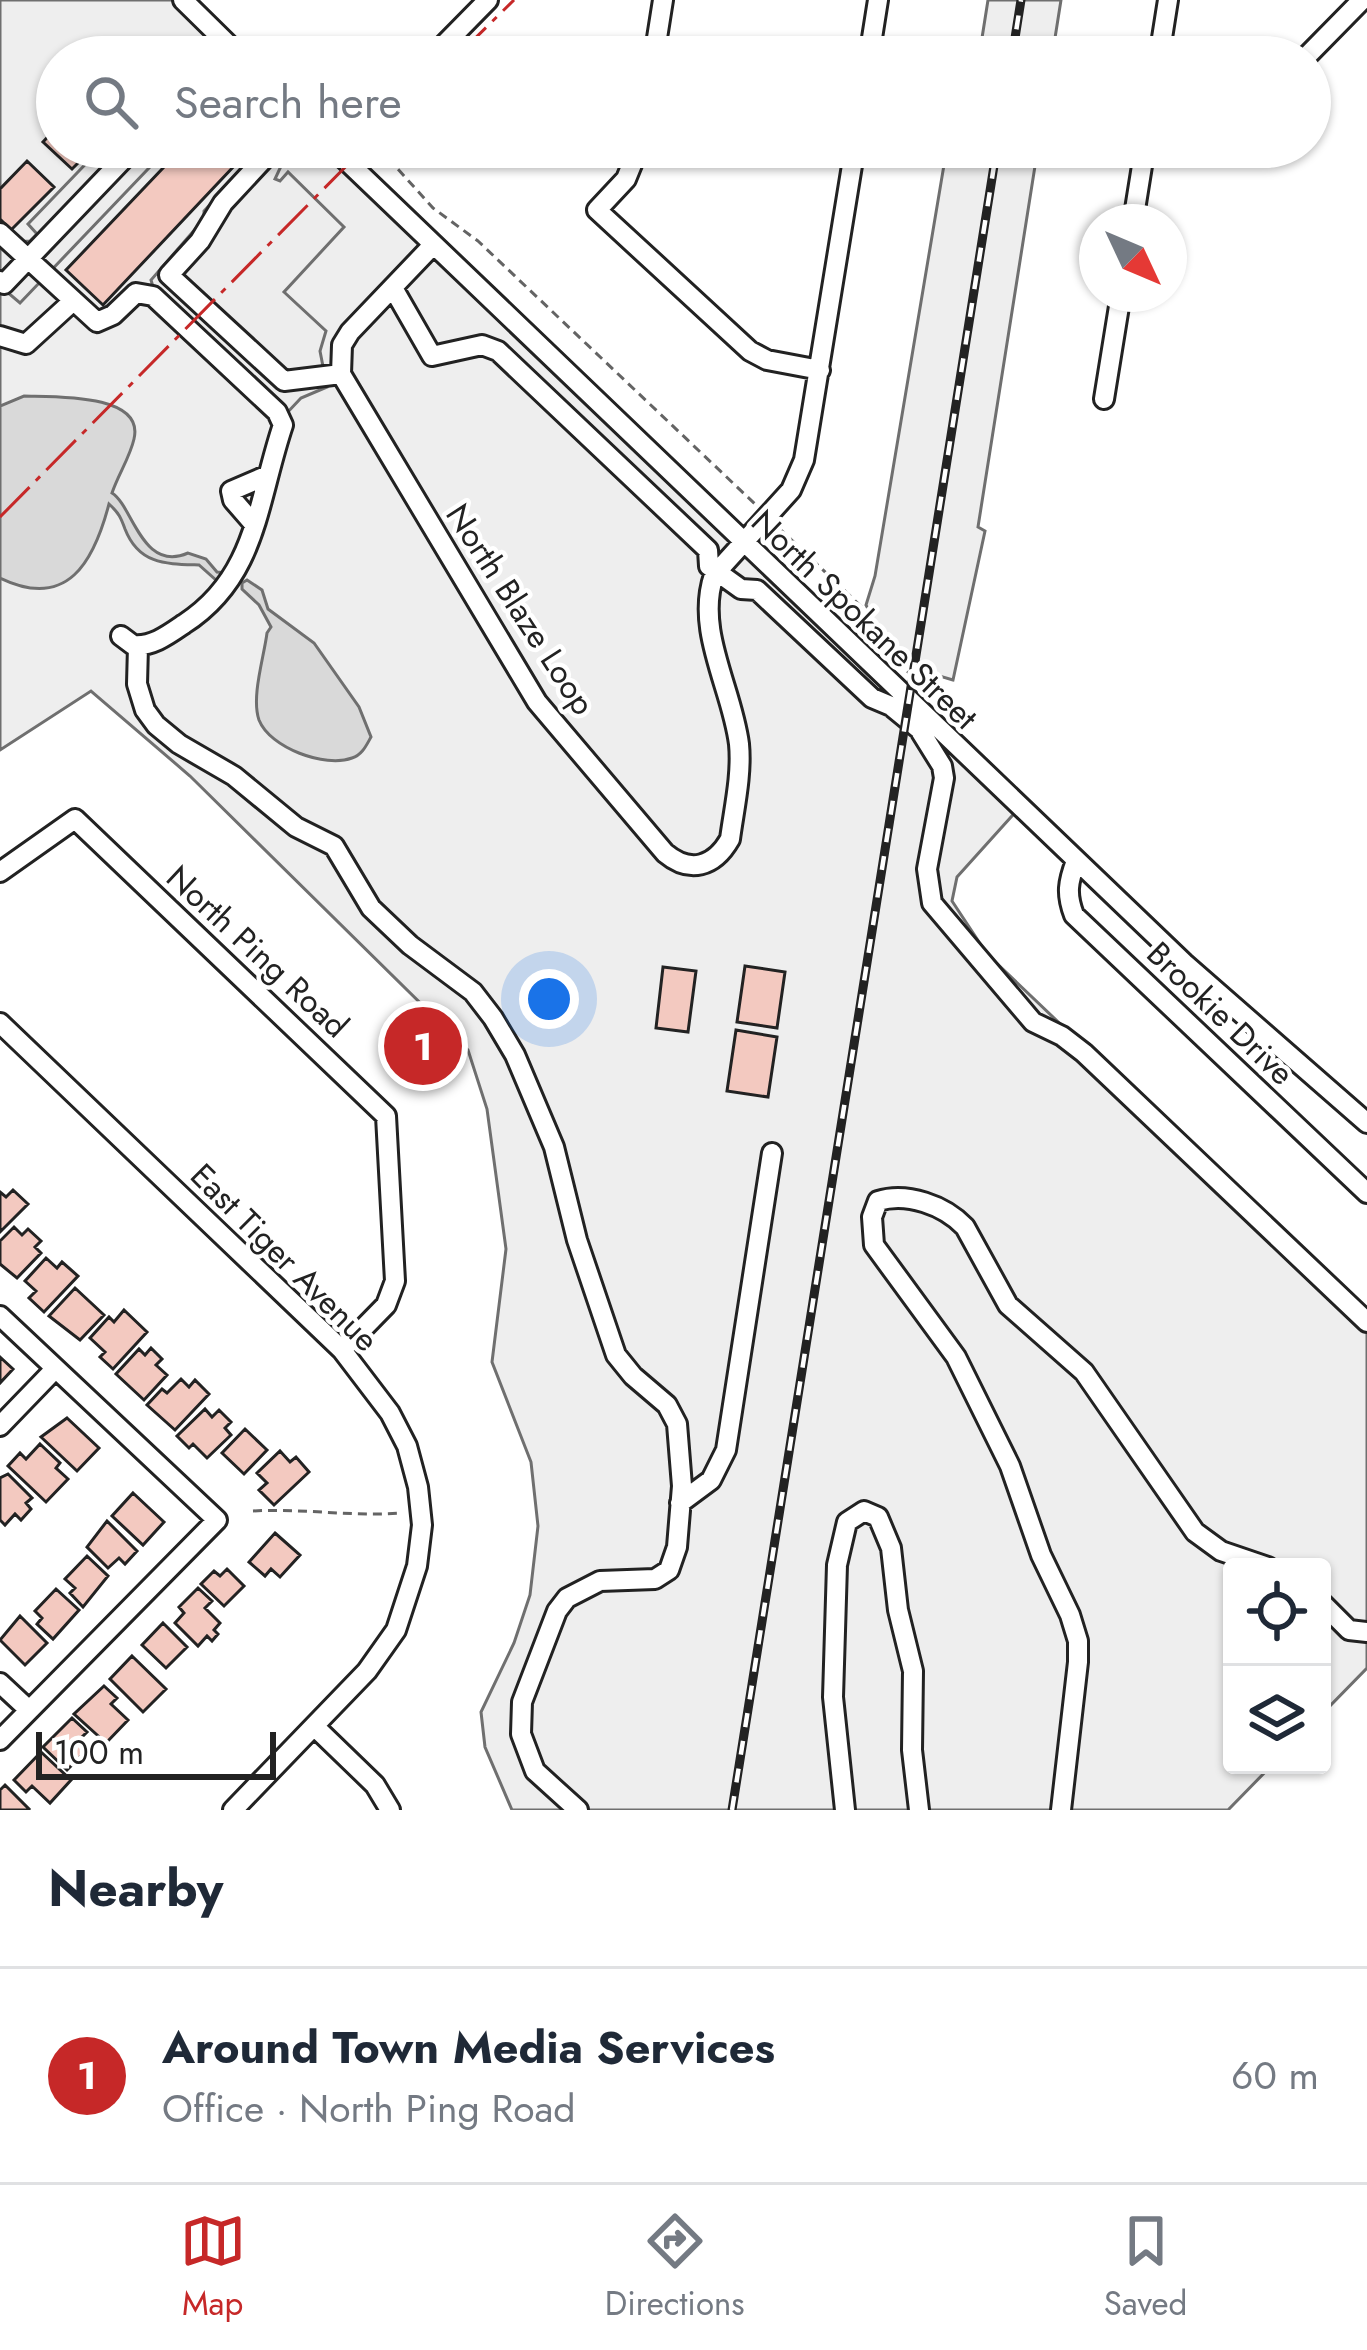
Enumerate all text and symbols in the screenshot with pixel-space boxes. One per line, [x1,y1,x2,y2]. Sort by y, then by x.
search box [36,36,1331,168]
icon: search [78,69,144,135]
text: Search here [174,70,402,135]
north arrow [1079,204,1187,312]
street label: North Blaze Loop [435,494,607,724]
street label: North Spokane Street [741,499,988,740]
street label: North Ping Road [156,854,359,1048]
street label: Brookie Drive [1136,931,1305,1096]
your location [519,969,579,1029]
pin: 1 [384,1001,462,1091]
street label: East Tiger Avenue [180,1153,389,1362]
map controls [1223,1558,1331,1774]
button: locate [1223,1558,1331,1666]
button: layers [1223,1666,1331,1774]
scale bar [36,1726,276,1779]
text: 100 m [54,1729,144,1776]
text: Nearby [48,1851,223,1925]
text: Around Town Media Services [162,2015,775,2080]
text: 1 [77,2047,97,2104]
text: 60 m [1231,2047,1319,2104]
text: Office · North Ping Road [162,2080,576,2137]
tab: Map [180,2208,246,2327]
tab: Directions [605,2208,745,2327]
tab: Saved [1104,2208,1187,2327]

